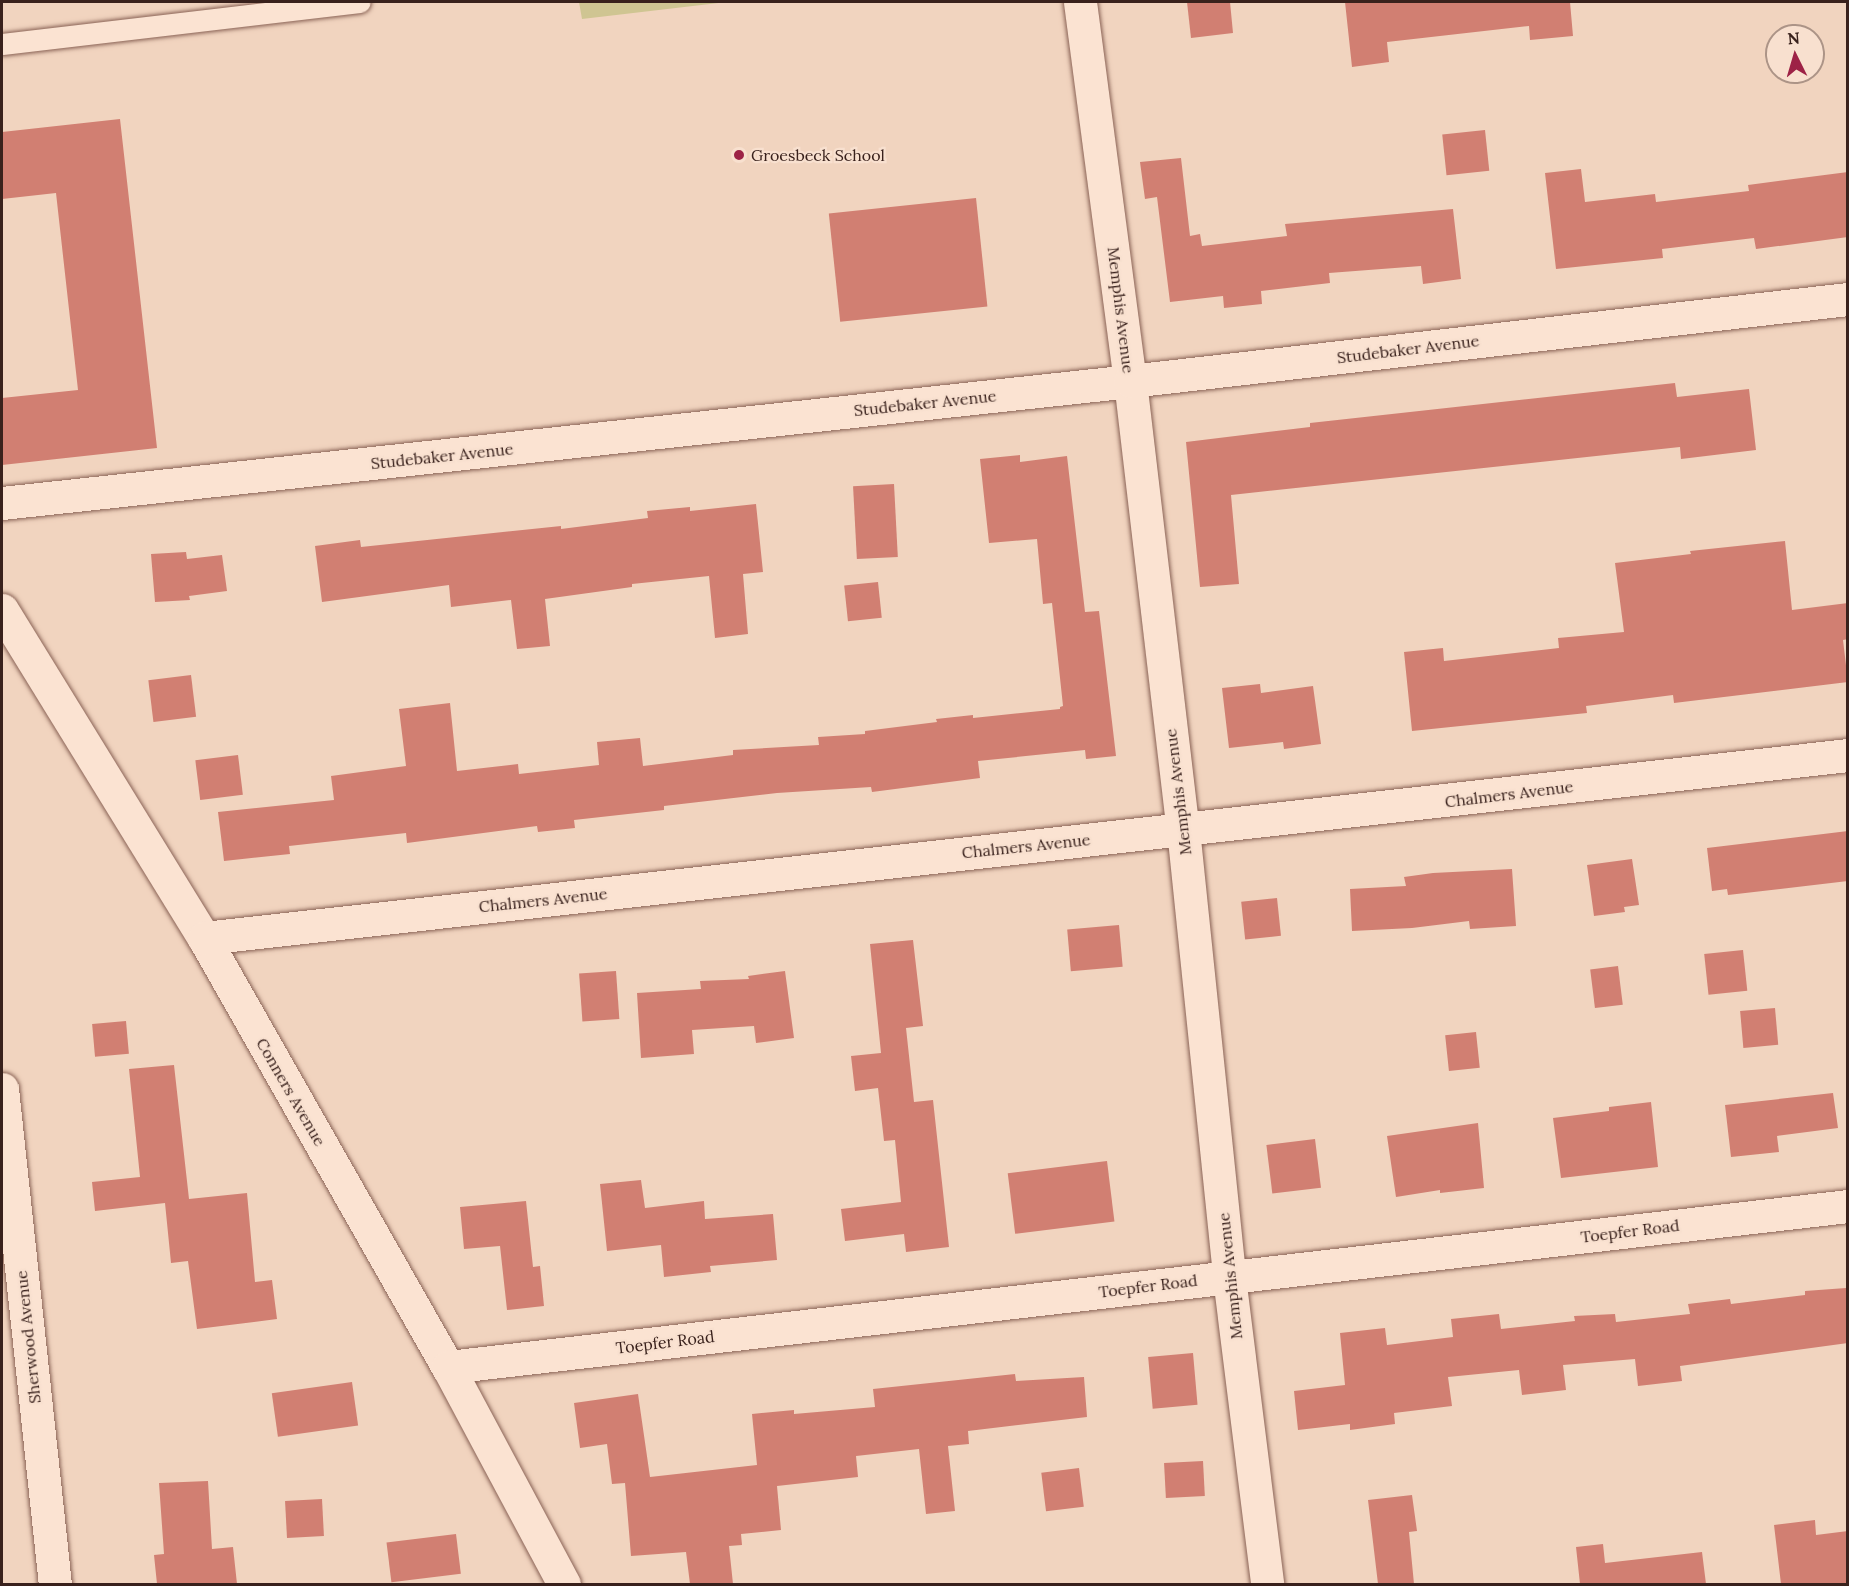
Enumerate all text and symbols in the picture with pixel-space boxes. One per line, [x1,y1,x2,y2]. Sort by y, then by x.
north arrow [1765,24,1825,84]
text: N [1787,28,1801,49]
place label: Groesbeck School [751,145,885,165]
marker: Groesbeck School [732,148,746,162]
street label: Memphis Avenue [1104,246,1138,374]
street label: Studebaker Avenue [1336,331,1480,367]
street label: Studebaker Avenue [853,386,997,420]
street label: Studebaker Avenue [370,439,514,473]
street label: Memphis Avenue [1161,728,1195,856]
street label: Chalmers Avenue [1444,777,1574,811]
street label: Chalmers Avenue [961,830,1091,862]
street label: Chalmers Avenue [478,884,608,916]
street label: Conners Avenue [252,1035,330,1149]
street label: Memphis Avenue [1214,1212,1246,1340]
street label: Toepfer Road [1580,1215,1680,1247]
street label: Sherwood Avenue [11,1269,45,1405]
street label: Toepfer Road [1098,1270,1198,1302]
street label: Toepfer Road [615,1326,715,1358]

